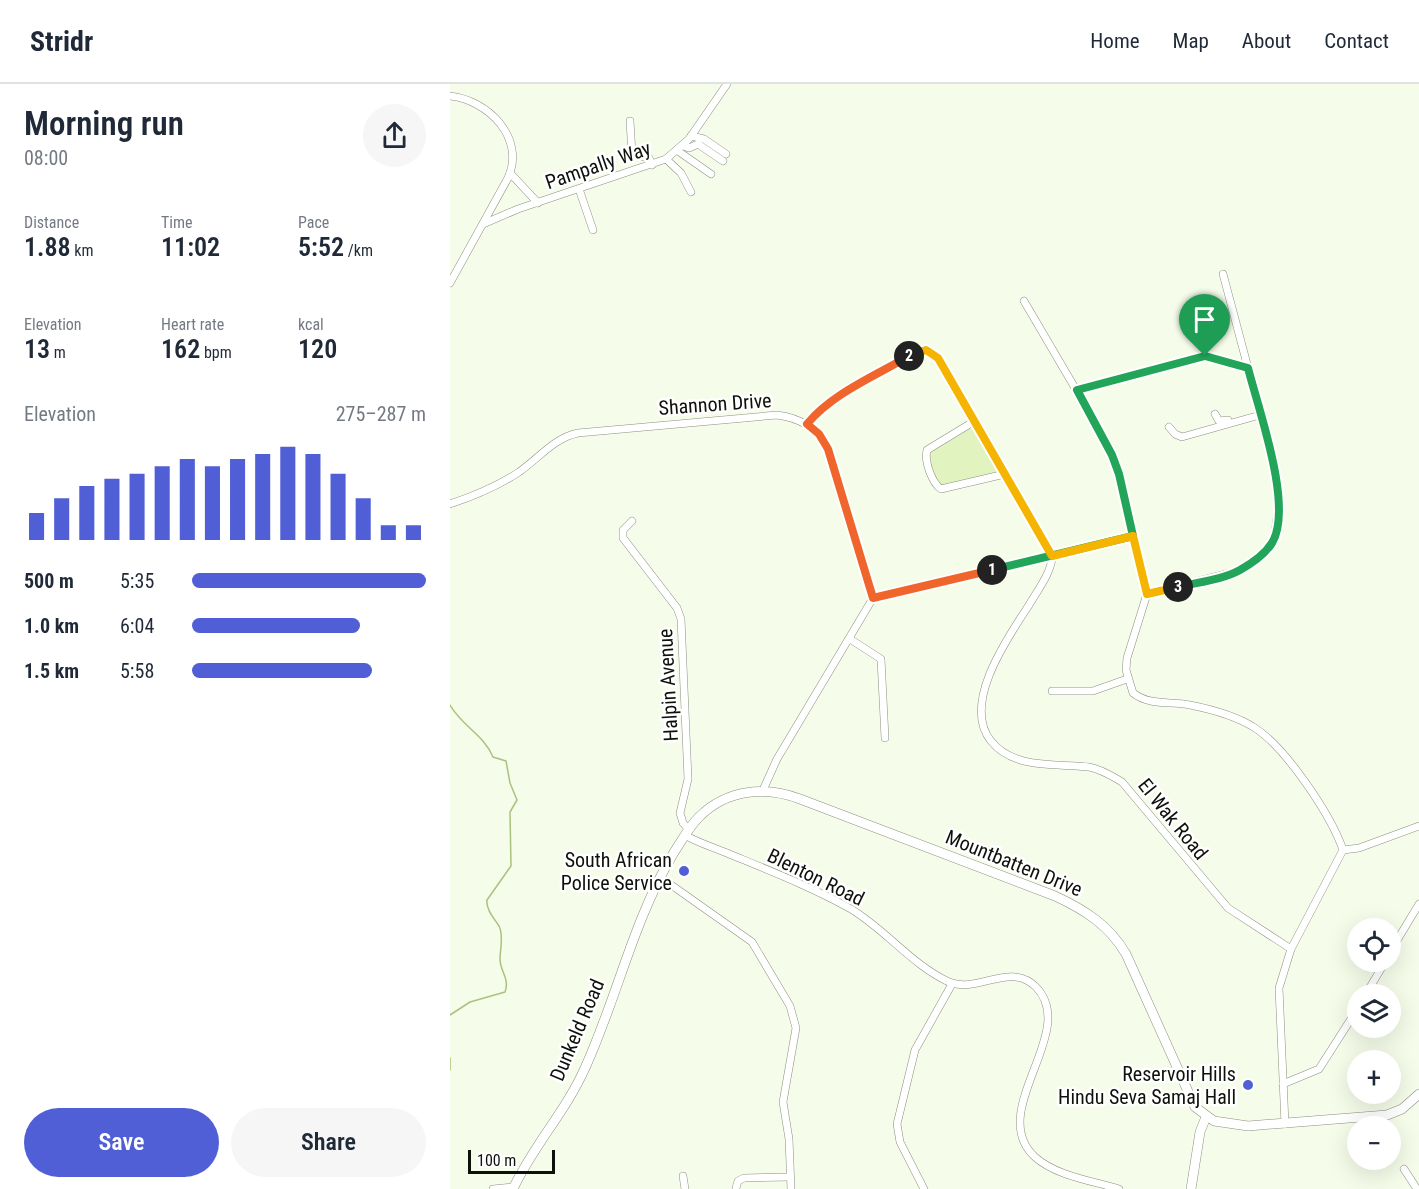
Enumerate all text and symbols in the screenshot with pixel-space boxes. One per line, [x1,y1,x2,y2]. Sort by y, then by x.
text: Stridr [30,25,93,58]
text: Home [1090,29,1140,53]
text: Map [1173,29,1209,53]
text: About [1242,29,1291,53]
text: Contact [1324,29,1389,53]
text: Morning run [24,104,184,143]
button: share [363,104,426,167]
street label: Pampally Way [542,136,654,194]
text: 08:00 [24,146,68,170]
text: Distance [24,213,79,232]
text: Time [161,213,193,232]
text: Pace [298,213,329,232]
text: 1.88 [24,232,71,262]
text: 11:02 [161,232,220,262]
text: 5:52 [298,232,344,262]
text: km [71,241,94,260]
text: /km [344,241,373,260]
pin [1179,294,1230,356]
icon: arrive [1188,303,1221,336]
text: Elevation [24,315,82,334]
text: Heart rate [161,315,224,334]
text: kcal [298,315,324,334]
text: 13 [24,334,50,364]
text: 162 [161,334,200,364]
text: 120 [298,334,337,364]
pin: 2 [894,341,924,371]
text: m [50,343,66,362]
text: bpm [200,343,232,362]
text: 2 [905,346,913,365]
street label: Shannon Drive [658,388,772,420]
text: Elevation [24,402,96,426]
text: 275–287 m [336,402,426,426]
pin: 1 [977,555,1007,585]
text: 1 [988,560,996,579]
text: 500 m [24,569,74,593]
text: 5:35 [120,569,154,593]
pin: 3 [1163,572,1193,602]
text: 3 [1174,577,1182,596]
text: 1.0 km [24,614,79,638]
text: 6:04 [120,614,154,638]
street label: Halpin Avenue [653,628,683,742]
text: 1.5 km [24,659,79,683]
text: 5:58 [120,659,154,683]
street label: El Wak Road [1133,774,1213,864]
street label: Mountbatten Drive [942,825,1086,901]
street label: Blenton Road [764,843,868,911]
place label: South African Police Service [561,848,672,895]
marker: South African Police Service [677,864,691,878]
map controls [1347,918,1401,1170]
button: locate [1347,918,1401,972]
street label: Dunkeld Road [545,975,609,1085]
button: layers [1347,984,1401,1038]
button: + [1347,1050,1401,1104]
place label: Reservoir Hills Hindu Seva Samaj Hall [1058,1062,1236,1109]
marker: Reservoir Hills Hindu Seva Samaj Hall [1241,1078,1255,1092]
button: Save [24,1108,219,1177]
button: Share [231,1108,426,1177]
button: − [1347,1116,1401,1170]
scale bar [468,1147,555,1174]
text: 100 m [477,1151,516,1170]

